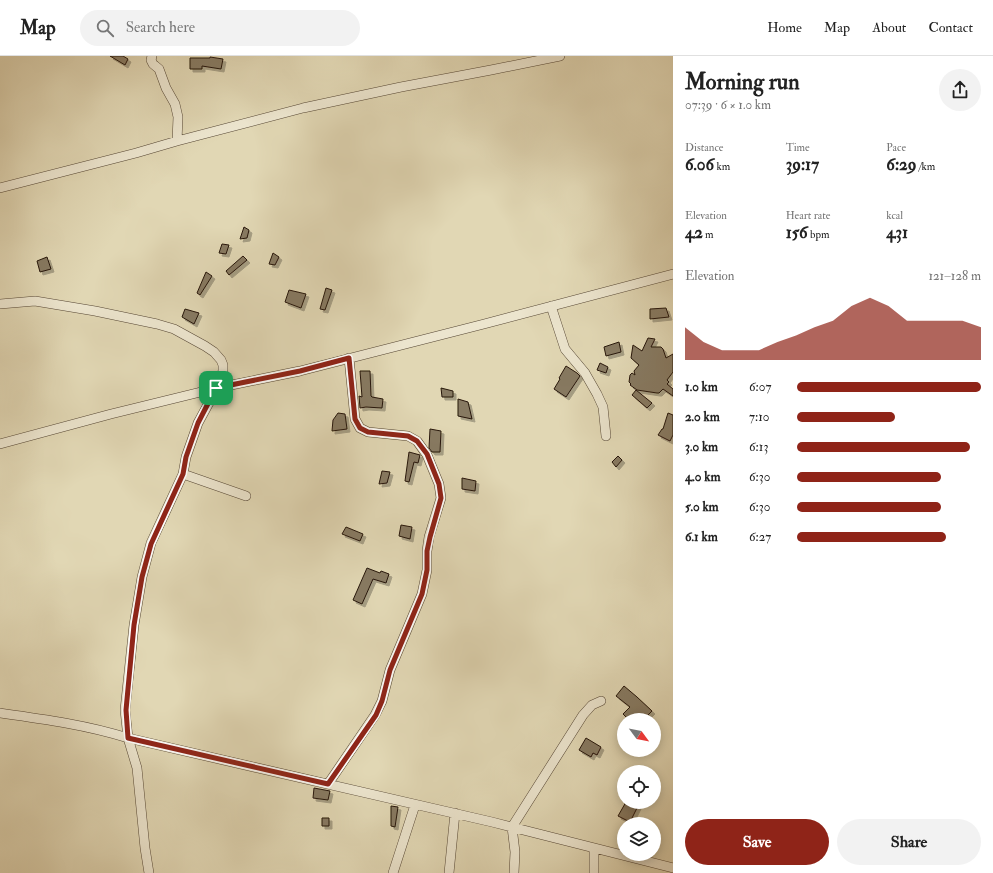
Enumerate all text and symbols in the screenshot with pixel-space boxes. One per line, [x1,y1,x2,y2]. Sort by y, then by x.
search box [80,10,360,46]
text: Map [20,16,56,40]
icon: search [94,17,116,39]
text: Search here [126,18,195,37]
text: Home [767,19,802,36]
text: Map [824,19,850,36]
text: About [872,19,906,36]
text: Contact [928,19,973,36]
text: Morning run [685,68,800,96]
button: share [939,69,981,111]
text: 07:39 · 6 × 1.0 km [685,97,771,113]
text: Distance [685,141,723,154]
text: Time [786,141,810,154]
text: Pace [886,141,906,154]
text: 6.06 [685,154,714,175]
text: 39:17 [786,154,819,175]
text: 6:29 [886,154,916,175]
text: km [714,160,730,173]
text: /km [916,160,935,173]
text: Elevation [685,209,727,222]
text: Heart rate [786,209,830,222]
text: kcal [886,209,903,222]
text: 42 [685,222,703,243]
text: 156 [786,222,808,243]
text: 431 [886,222,908,243]
text: m [703,228,714,241]
text: bpm [808,228,829,241]
text: Elevation [685,268,735,284]
text: 121–128 m [928,268,981,284]
pin [199,371,233,405]
icon: arrive [205,377,227,399]
text: 1.0 km [685,379,718,395]
text: 6:07 [749,379,771,395]
text: 2.0 km [685,409,720,425]
text: 7:10 [749,409,769,425]
text: 3.0 km [685,439,718,455]
text: 6:13 [749,439,768,455]
text: 4.0 km [685,469,720,485]
text: 6:30 [749,469,770,485]
text: 5.0 km [685,499,719,515]
text: 6:30 [749,499,770,515]
text: 6.1 km [685,529,718,545]
text: 6:27 [749,529,771,545]
north arrow [617,713,661,757]
map controls [617,713,661,861]
button: locate [617,765,661,809]
button: layers [617,817,661,861]
button: Save [685,819,829,865]
button: Share [837,819,981,865]

